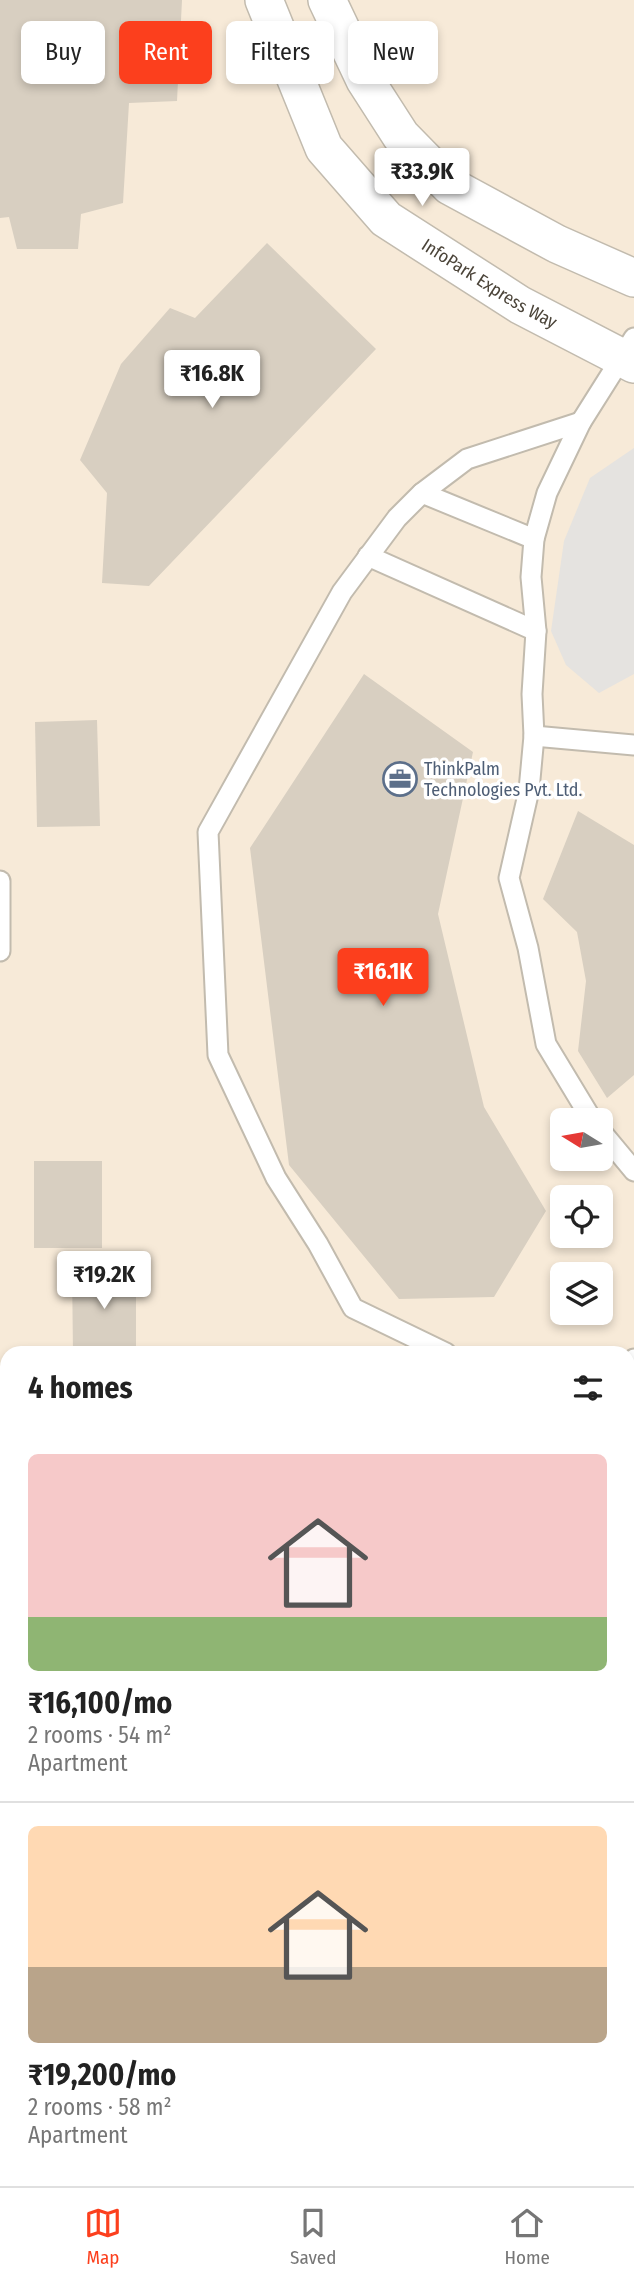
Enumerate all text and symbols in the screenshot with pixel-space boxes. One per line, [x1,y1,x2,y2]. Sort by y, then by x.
chip: Buy [21,21,105,84]
chip: Rent [119,21,212,84]
chip: Filters [226,21,334,84]
chip: New [348,21,438,84]
pin: ₹33.9K [365,148,479,208]
text: ₹33.9K [390,157,454,185]
street label: InfoPark Express Way [418,234,561,333]
pin: ₹16.8K [155,350,269,410]
text: ₹16.8K [180,359,244,387]
place label: ThinkPalm Technologies Pvt. Ltd. [424,758,582,801]
office icon: ThinkPalm Technologies Pvt. Ltd. [381,760,419,798]
pin: ₹16.1K [326,948,440,1008]
text: ₹16.1K [353,957,413,985]
north arrow [550,1108,612,1171]
map controls [550,1108,613,1325]
button: locate [550,1185,613,1248]
pin: ₹19.2K [47,1252,161,1311]
text: ₹19.2K [73,1260,135,1288]
button: layers [550,1262,613,1325]
icon: filters [569,1369,607,1407]
text: 4 homes [28,1370,133,1406]
icon: home [255,1500,381,1626]
text: ₹16,100/mo [28,1685,172,1721]
text: 2 rooms · 54 m² [28,1721,171,1749]
text: Apartment [28,1749,128,1777]
icon: home [255,1872,381,1998]
text: ₹19,200/mo [28,2057,176,2093]
text: 2 rooms · 58 m² [28,2093,172,2121]
text: Apartment [28,2121,128,2149]
tab: Map [84,2204,122,2269]
tab: Saved [290,2204,336,2269]
tab: Home [504,2204,550,2269]

